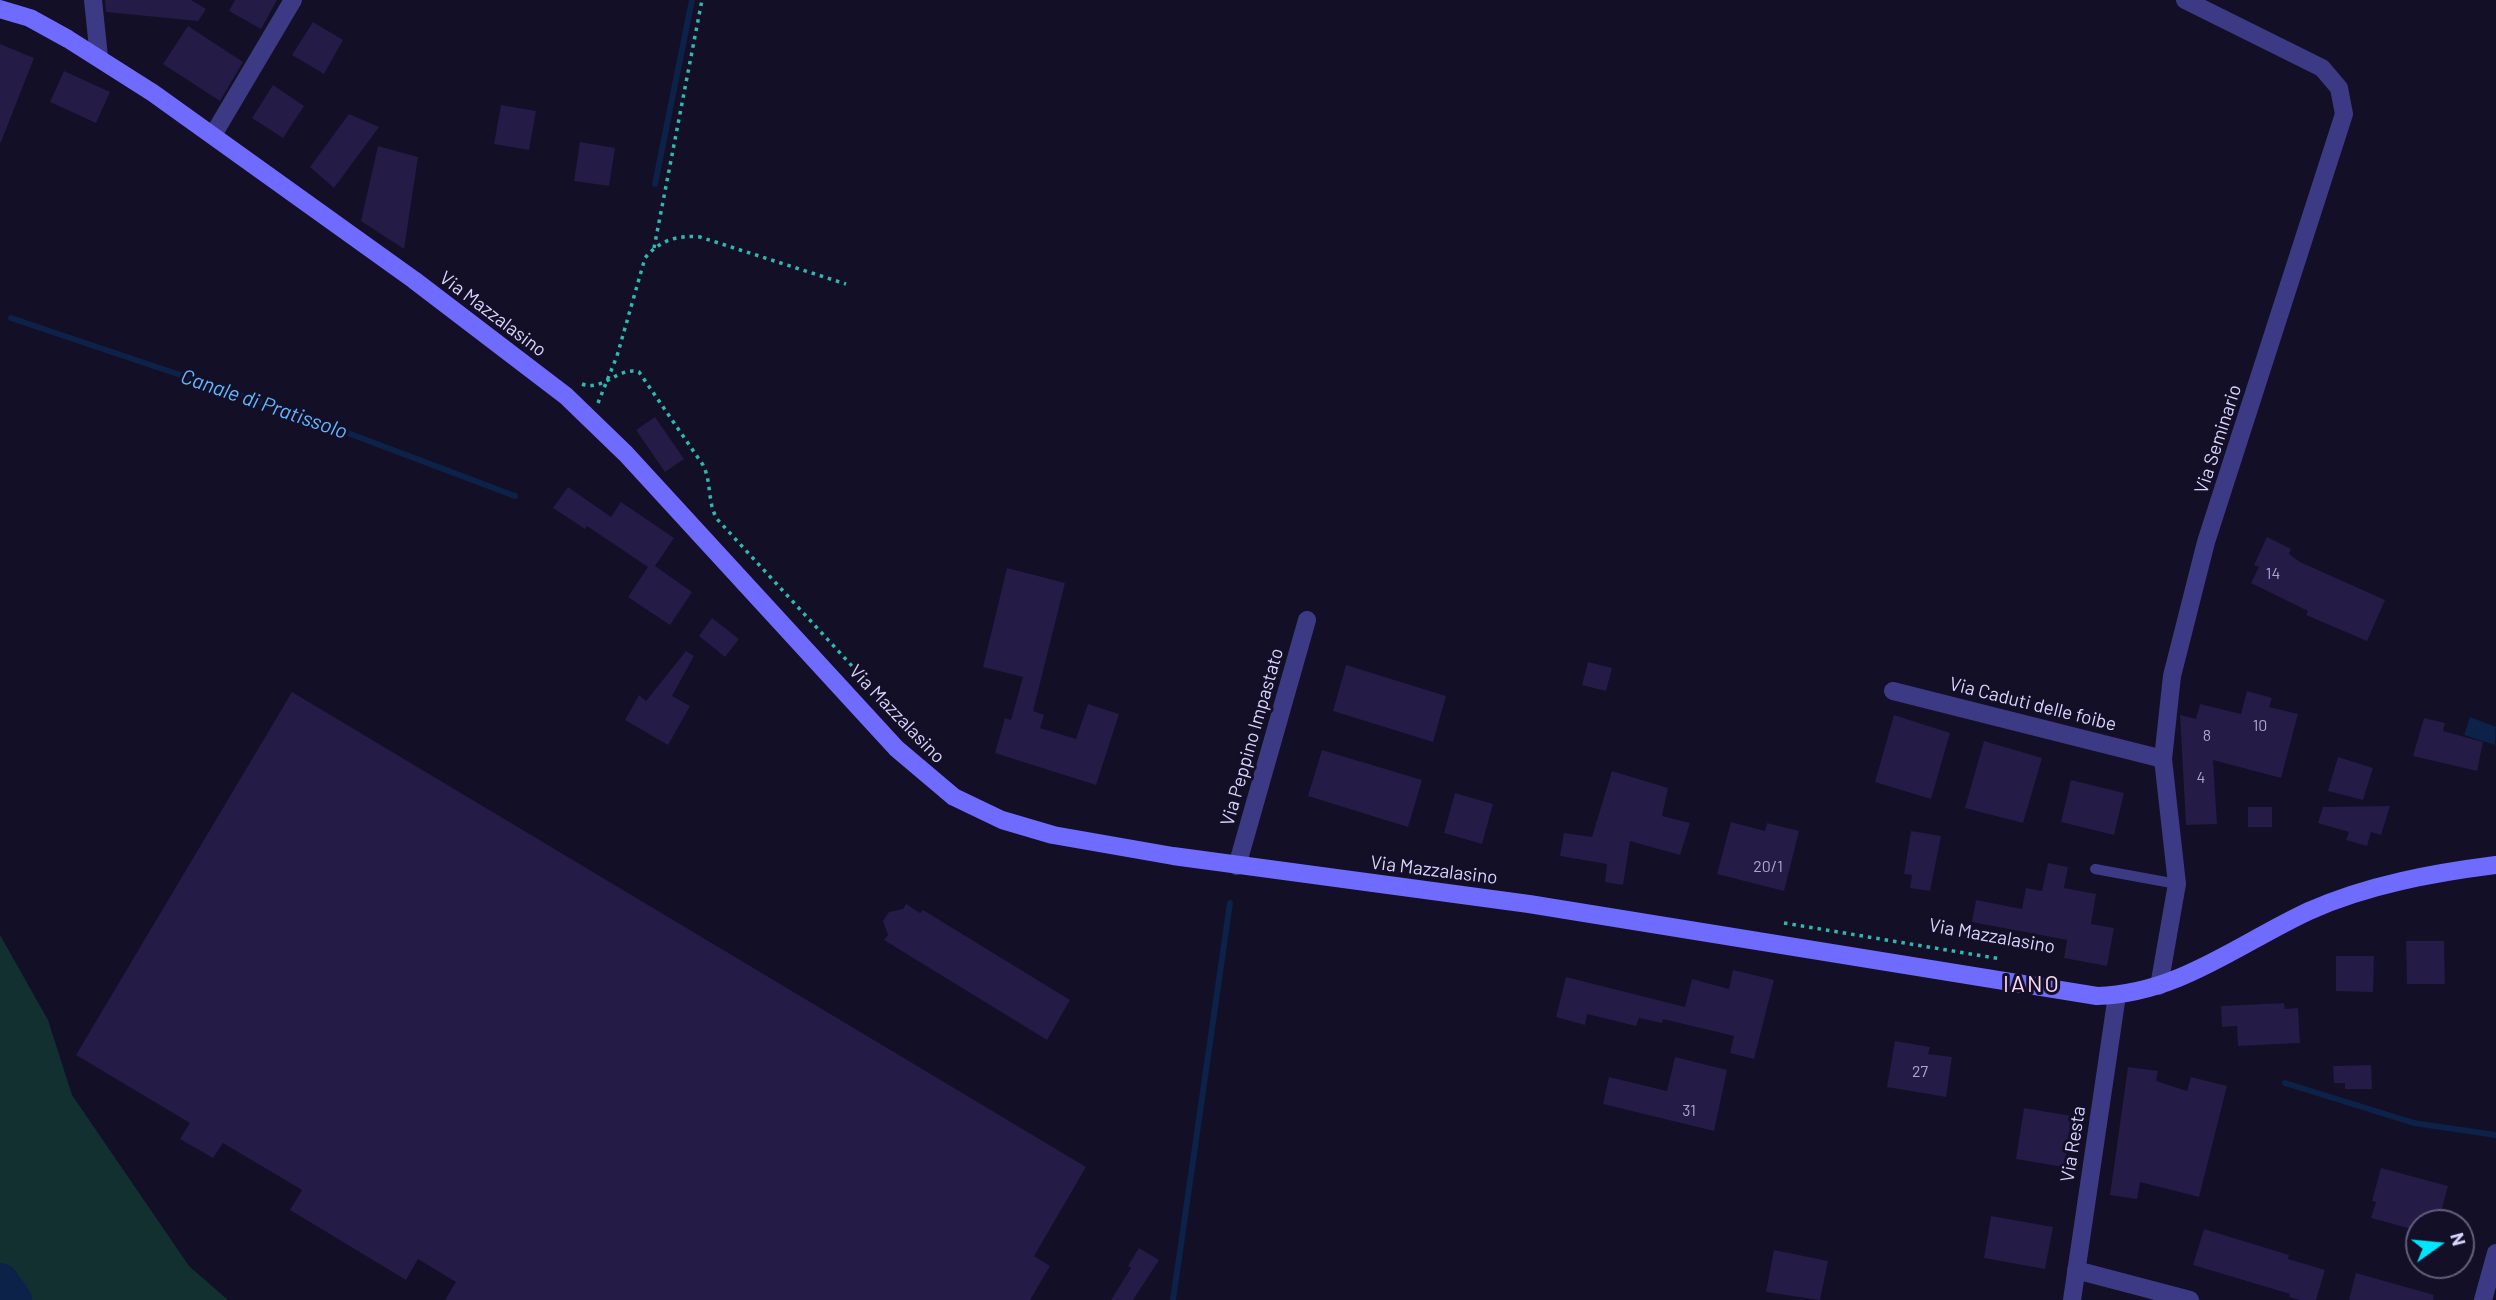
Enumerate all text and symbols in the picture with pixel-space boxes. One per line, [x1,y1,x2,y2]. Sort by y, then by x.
street label: Via Mazzalasino [435,266,551,362]
water label: Canale di Pratissolo [177,364,351,444]
street label: Via Seminario [2190,382,2246,496]
house number: 14 [2266,564,2280,584]
street label: Via Peppino Impastato [1216,645,1288,829]
street label: Via Mazzalasino [844,660,950,768]
street label: Via Caduti delle foibe [1947,672,2119,736]
house number: 10 [2253,716,2267,736]
house number: 8 [2203,726,2211,746]
house number: 4 [2197,768,2205,788]
street label: Via Mazzalasino [1369,851,1499,889]
house number: 20/1 [1753,857,1783,877]
street label: Via Mazzalasino [1927,914,2057,958]
district label: IANO [2004,970,2060,998]
house number: 27 [1912,1062,1928,1082]
house number: 31 [1682,1101,1696,1121]
street label: Via Resta [2056,1104,2090,1184]
north arrow [2405,1209,2475,1279]
text: N [2446,1230,2472,1248]

